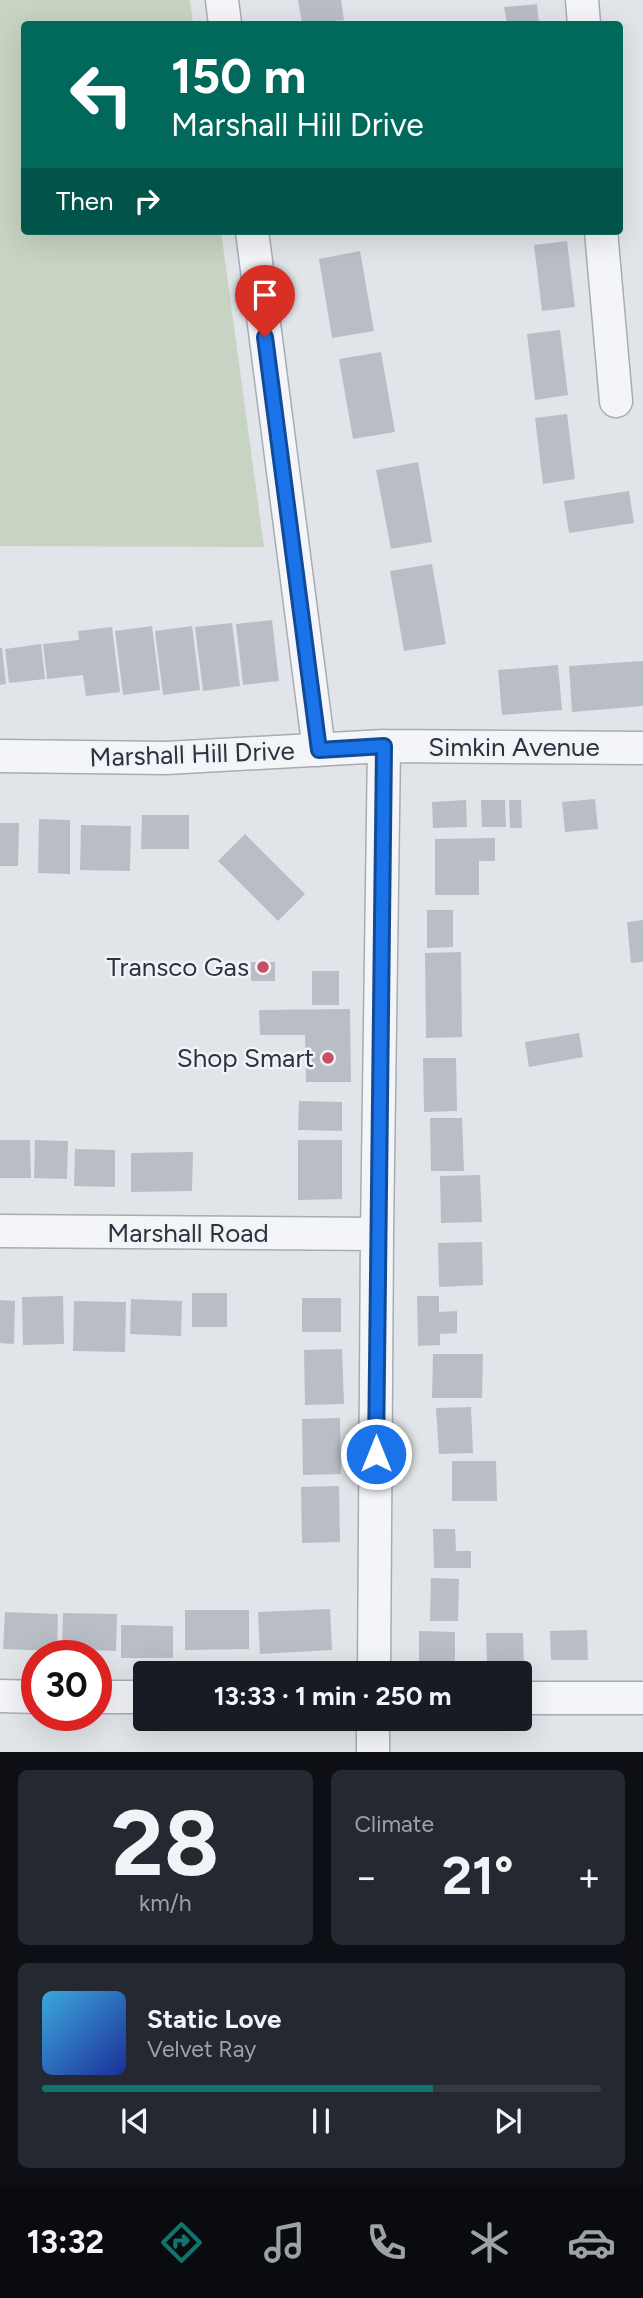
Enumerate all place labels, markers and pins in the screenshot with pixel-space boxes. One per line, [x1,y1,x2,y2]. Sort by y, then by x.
pin [235,265,295,337]
place label: Transco Gas [106,951,249,983]
marker: Transco Gas [255,959,271,975]
place label: Shop Smart [177,1042,314,1074]
marker: Shop Smart [320,1050,336,1066]

